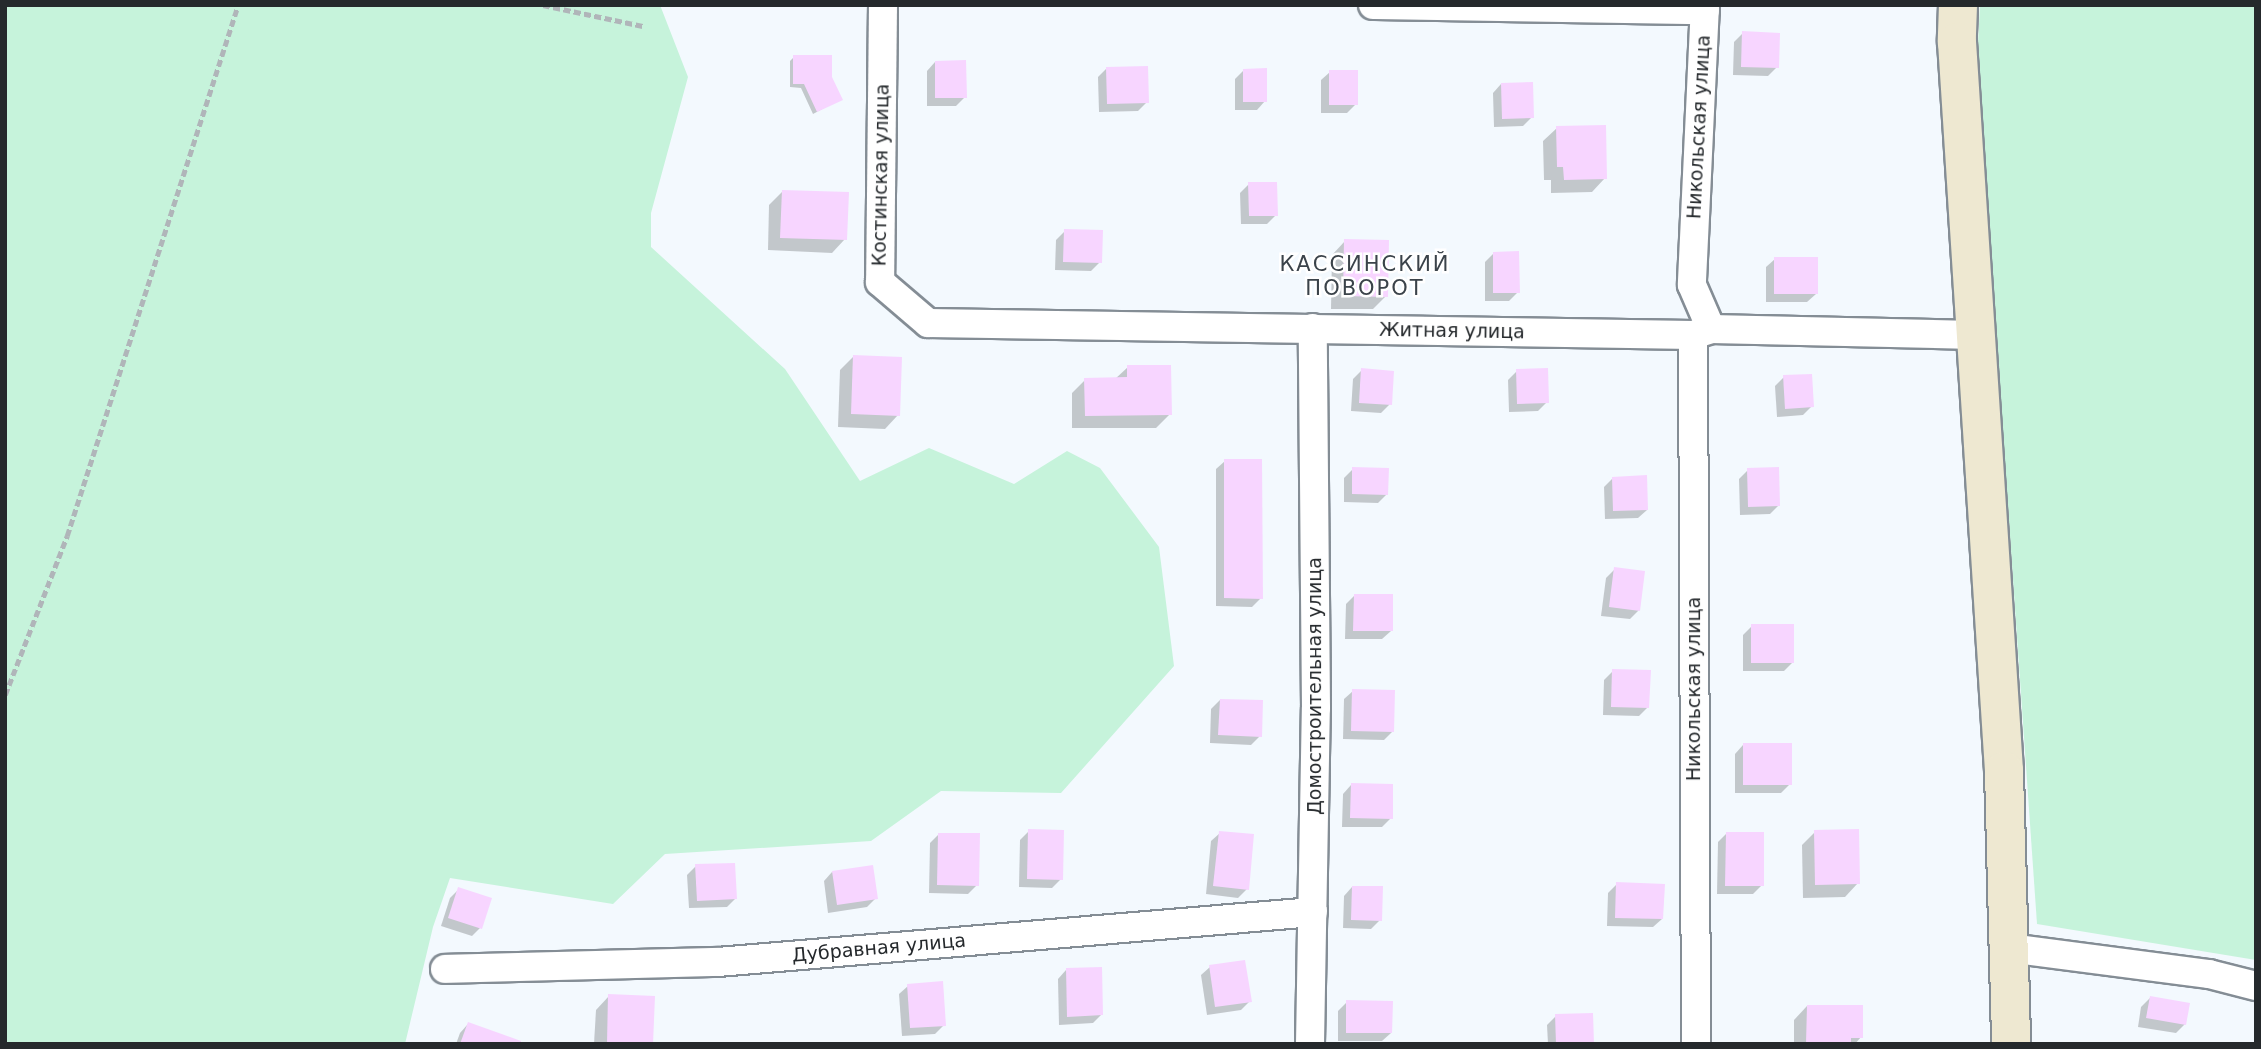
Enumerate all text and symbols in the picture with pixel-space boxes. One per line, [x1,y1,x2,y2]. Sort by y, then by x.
street label: Никольская улица [1683,34,1715,220]
street label: Костинская улица [868,83,894,267]
district label: КАССИНСКИЙ ПОВОРОТ [1281,251,1449,301]
street label: Житная улица [1379,318,1525,344]
street label: Домостроительная улица [1304,557,1326,815]
street label: Никольская улица [1683,597,1705,781]
street label: Дубравная улица [791,929,967,967]

